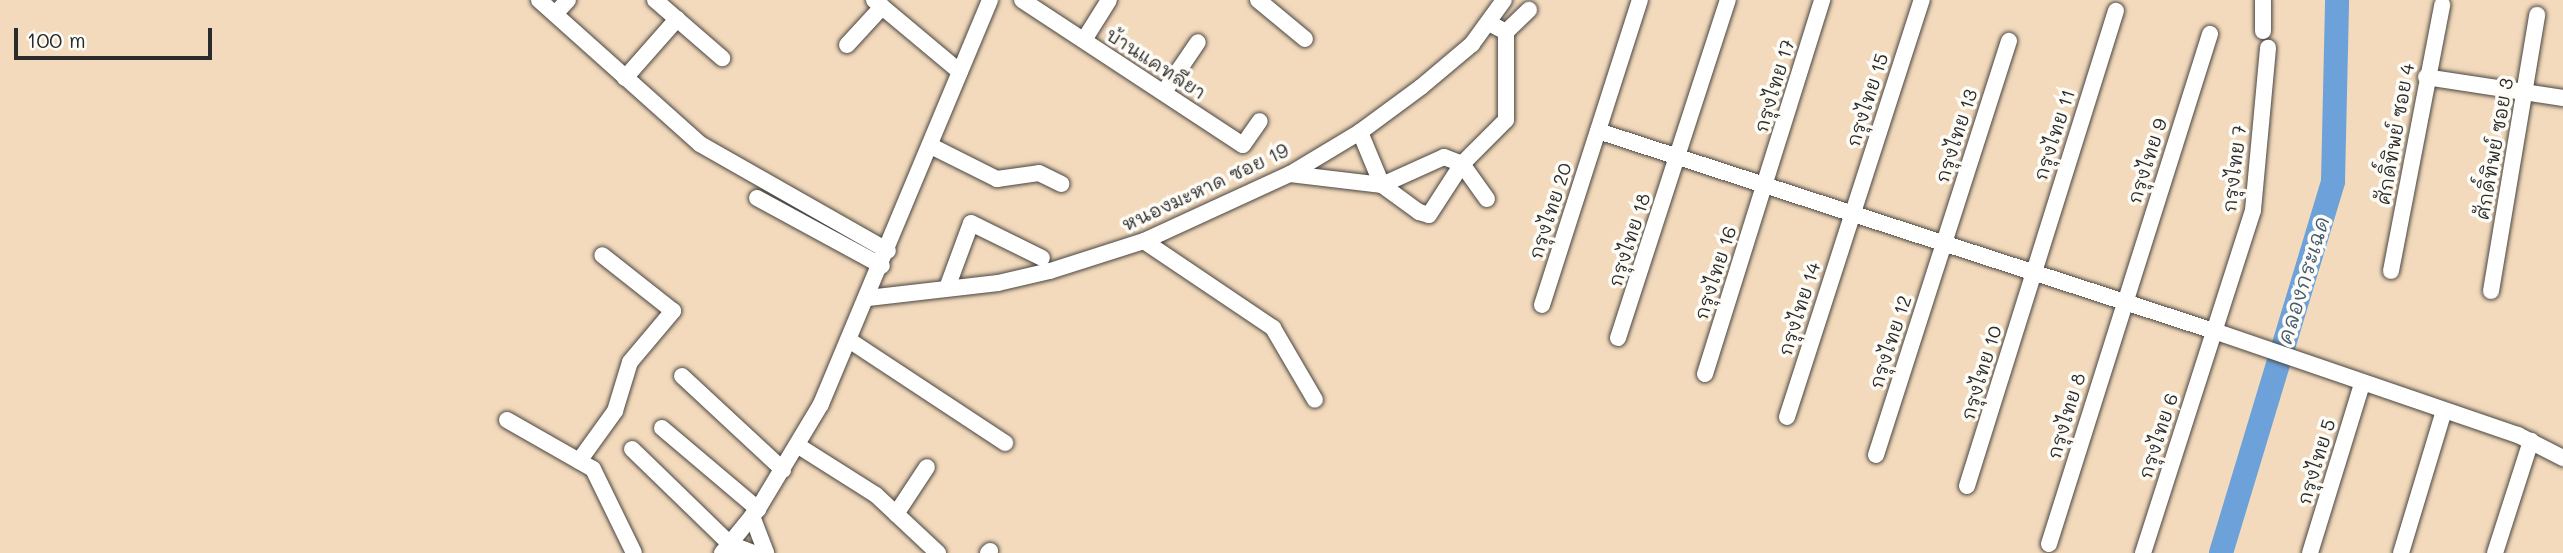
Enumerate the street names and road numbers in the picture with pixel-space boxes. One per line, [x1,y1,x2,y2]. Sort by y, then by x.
street label: บ้านแคทลียา [1102,22,1210,104]
street label: กรุงไทย 17 [1749,36,1799,136]
street label: กรุงไทย 15 [1841,50,1893,150]
street label: ศักดิ์ทิพย์ ซอย 4 [2371,61,2419,207]
street label: ศักดิ์ทิพย์ ซอย 3 [2470,76,2518,222]
street label: กรุงไทย 13 [1930,86,1982,186]
street label: กรุงไทย 11 [2029,87,2079,183]
street label: กรุงไทย 9 [2122,115,2172,207]
street label: กรุงไทย 7 [2217,124,2251,214]
street label: หนองมะหาด ซอย 19 [1118,138,1292,236]
street label: กรุงไทย 20 [1524,160,1576,262]
street label: กรุงไทย 18 [1603,190,1655,290]
street label: กรุงไทย 16 [1689,223,1741,323]
street label: กรุงไทย 14 [1773,259,1825,359]
street label: กรุงไทย 12 [1864,293,1916,391]
street label: กรุงไทย 10 [1956,323,2006,423]
street label: กรุงไทย 8 [2042,370,2090,462]
street label: กรุงไทย 6 [2133,390,2183,482]
street label: กรุงไทย 5 [2292,416,2340,508]

